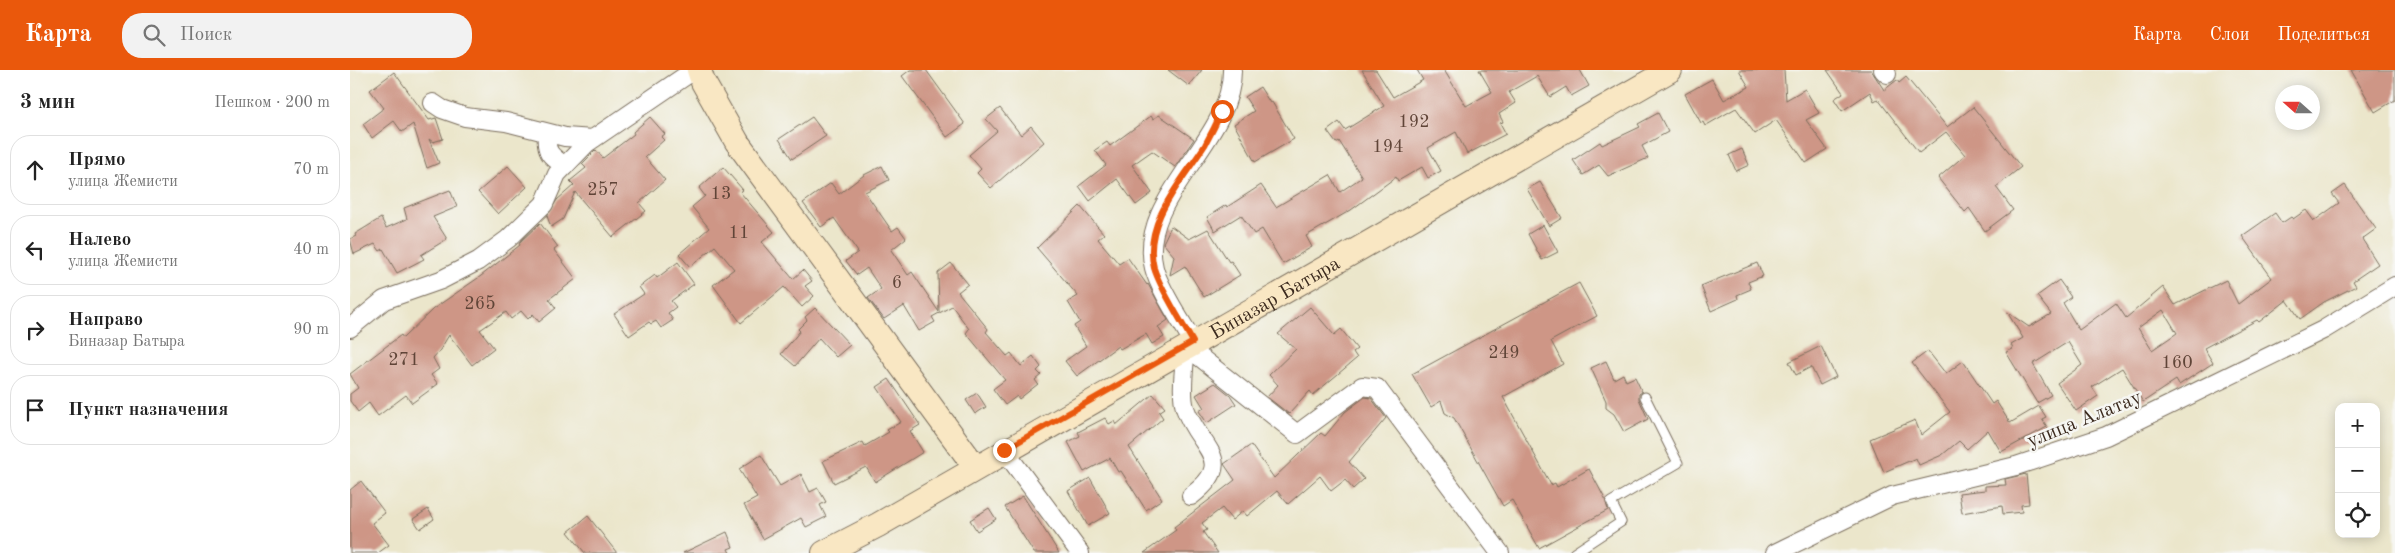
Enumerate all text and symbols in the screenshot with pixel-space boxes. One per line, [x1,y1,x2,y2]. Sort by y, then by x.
search box [122,13,472,58]
icon: search [140,21,168,49]
text: Карта [25,23,92,47]
text: Поиск [180,26,232,45]
text: Карта [2133,26,2182,44]
text: Слои [2210,26,2249,44]
text: Поделиться [2277,26,2370,44]
north arrow [2275,85,2320,130]
text: 3 мин [20,92,75,113]
text: Пешком · 200 m [214,95,330,111]
route start [1211,100,1234,123]
house number: 192 [1398,113,1430,131]
house number: 194 [1372,138,1404,156]
text: Прямо [68,151,126,170]
icon: ahead [21,156,49,184]
text: 70 m [293,162,329,178]
text: улица Жемисти [68,174,178,190]
house number: 257 [587,181,619,199]
house number: 13 [711,185,731,203]
house number: 11 [729,224,749,242]
text: Налево [68,231,131,250]
icon: left [21,236,49,264]
text: 40 m [293,242,329,258]
text: улица Жемисти [68,254,178,270]
street label: Биназар Батыра [1207,254,1344,344]
house number: 6 [892,274,902,292]
house number: 265 [464,295,496,313]
text: Направо [68,311,143,330]
icon: right [21,316,49,344]
text: 90 m [293,322,329,338]
text: Биназар Батыра [68,334,185,350]
house number: 249 [1488,344,1520,362]
house number: 271 [388,351,420,369]
house number: 160 [2161,354,2193,372]
street label: улица Алатау [2024,388,2145,452]
icon: arrive [21,396,49,424]
text: Пункт назначения [68,401,228,420]
map controls [2335,403,2380,538]
button: + [2335,403,2380,448]
route end [993,439,1016,462]
button: − [2335,448,2380,493]
button: locate [2335,493,2380,538]

